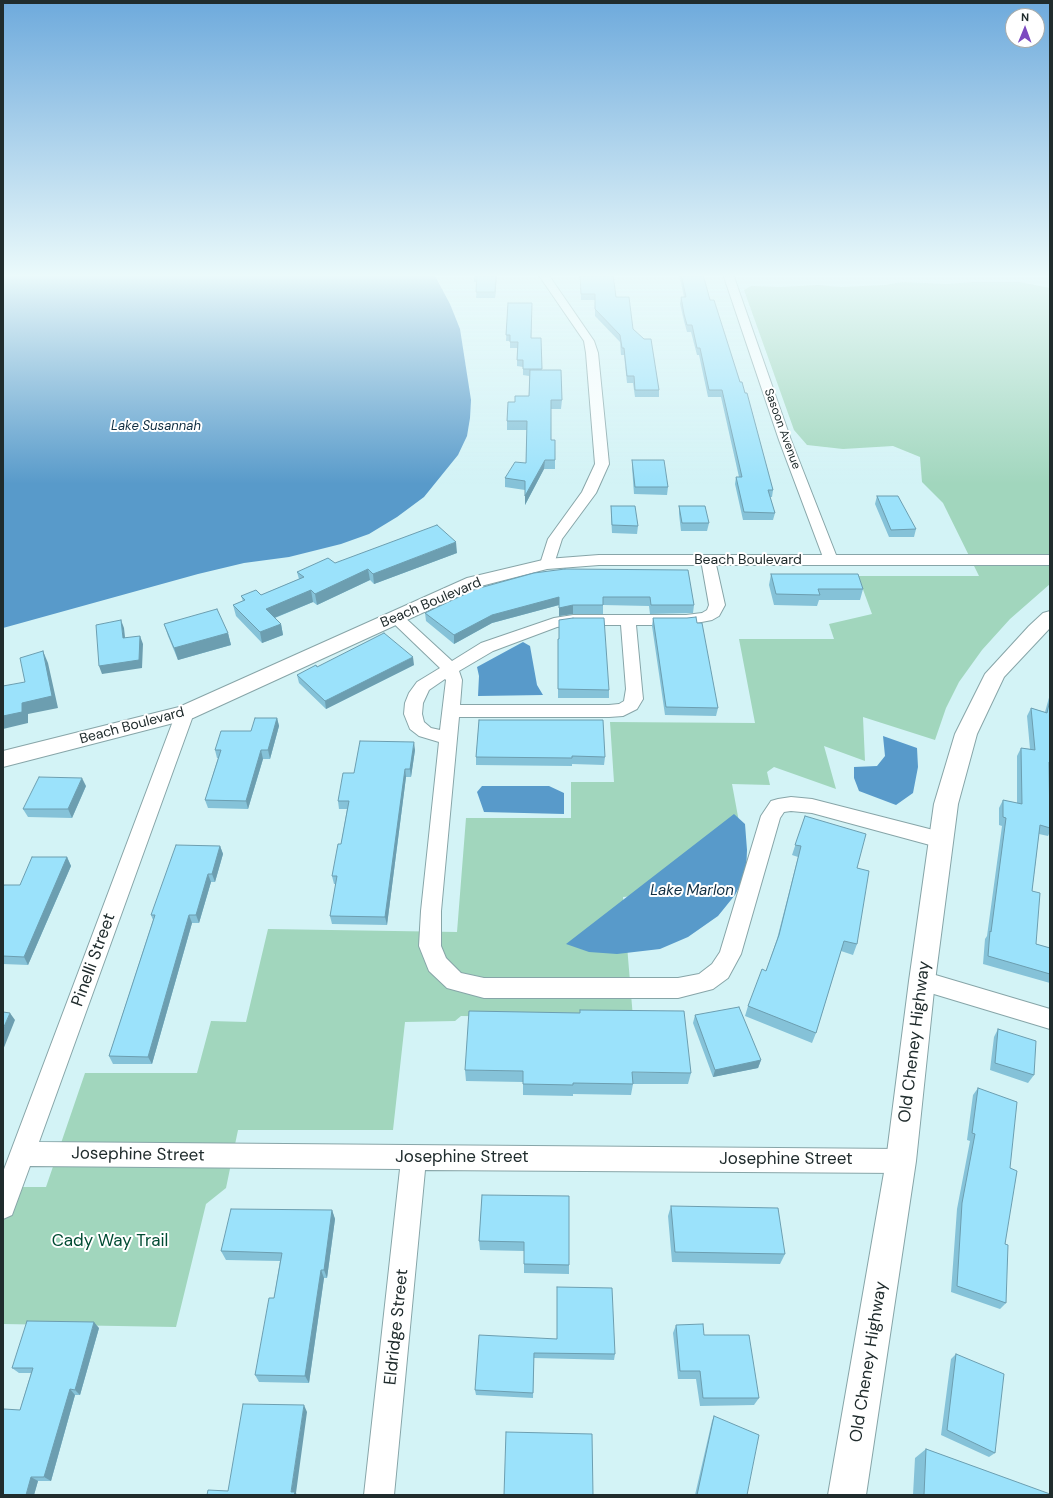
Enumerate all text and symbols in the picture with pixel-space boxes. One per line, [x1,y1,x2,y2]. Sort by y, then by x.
north arrow [1005,8,1045,48]
text: N [1021,10,1029,24]
street label: Sasoon Avenue [761,387,803,471]
water label: Lake Susannah [111,419,201,435]
street label: Beach Boulevard [694,552,802,568]
street label: Beach Boulevard [378,574,484,632]
street label: Beach Boulevard [78,704,186,748]
water label: Lake Marlon [650,882,734,900]
street label: Pinelli Street [68,911,120,1009]
street label: Old Cheney Highway [895,960,935,1124]
street label: Josephine Street [71,1144,205,1166]
street label: Josephine Street [395,1148,529,1168]
street label: Josephine Street [719,1150,853,1170]
park label: Cady Way Trail [52,1232,168,1252]
street label: Eldridge Street [381,1268,413,1386]
street label: Old Cheney Highway [846,1280,892,1444]

